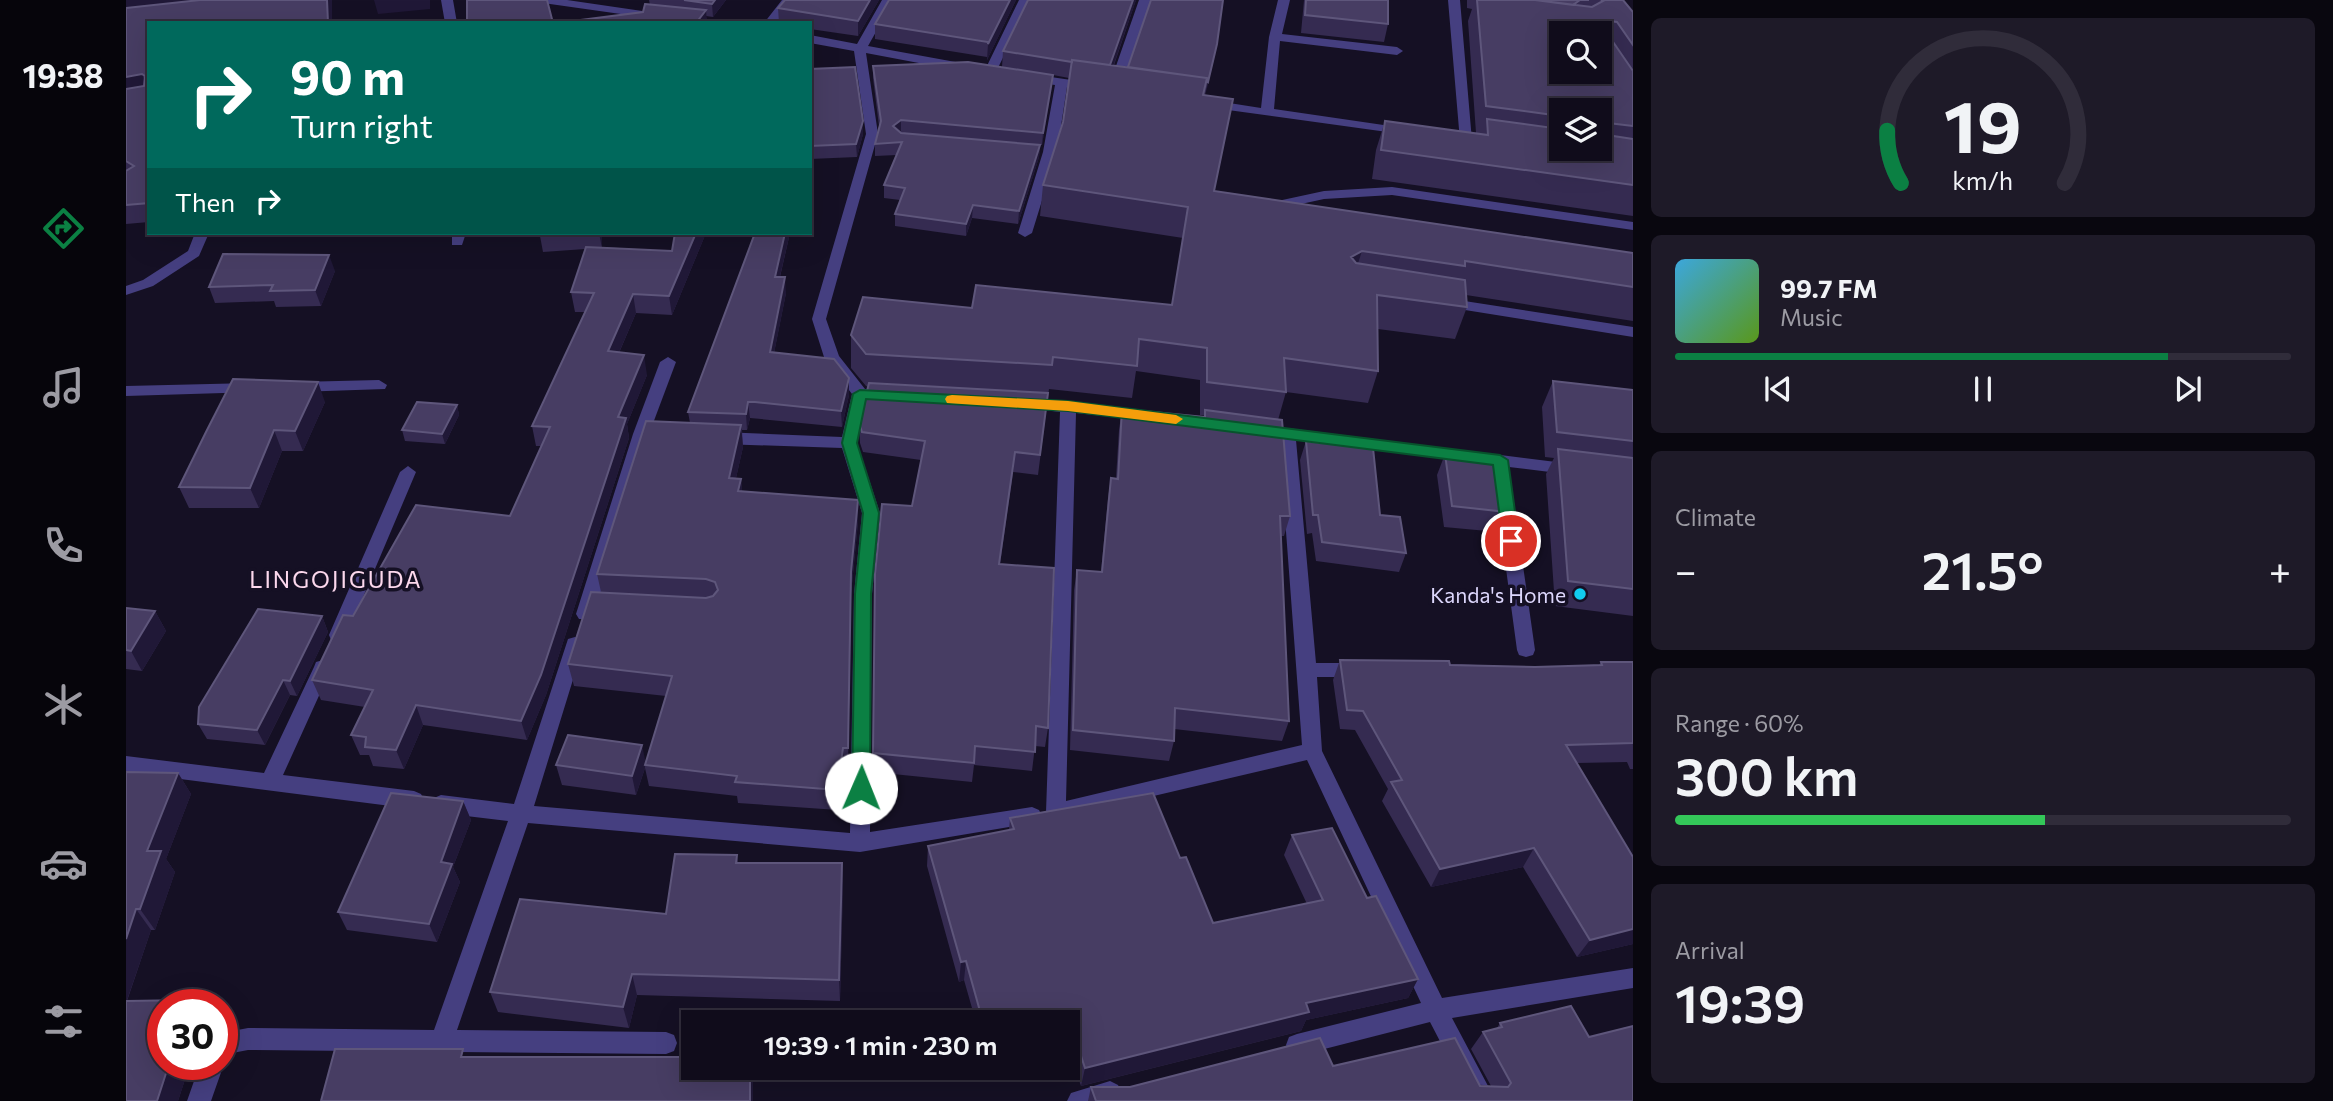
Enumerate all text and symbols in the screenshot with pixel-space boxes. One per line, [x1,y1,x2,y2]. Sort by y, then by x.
map controls [1549,21,1612,161]
button: search [1549,21,1612,84]
text: 90 m [290,45,405,105]
icon: right [175,49,266,140]
text: 19:38 [22,55,104,95]
text: 19 [1944,80,2022,169]
button: layers [1549,98,1612,161]
text: Turn right [290,105,433,145]
text: km/h [1953,165,2013,195]
icon: right [249,182,287,220]
text: Then [175,186,235,217]
icon: directions [39,204,88,253]
text: 99.7 FM [1780,272,1878,303]
text: Music [1780,303,1843,331]
icon: music [39,363,88,412]
icon: previous [1759,370,1797,408]
icon: pause [1964,370,2002,408]
icon: next [2169,370,2207,408]
text: Climate [1675,503,1756,531]
pin [1481,511,1541,571]
icon: phone [39,521,88,570]
icon: arrive [1492,522,1530,560]
text: 21.5° [1922,537,2043,601]
text: − [1675,546,1697,593]
text: + [2269,546,2291,593]
district label: LINGOJIGUDA [249,565,423,593]
place label: Kanda's Home [1430,582,1566,607]
marker: Kanda's Home [1572,586,1588,602]
icon: climate [39,680,88,729]
text: Range · 60% [1675,709,1803,737]
text: 300 km [1675,743,1858,807]
position arrow [824,751,898,825]
icon: car [39,839,88,888]
text: Arrival [1675,936,1745,964]
text: 19:39 [1675,970,1805,1034]
speed limit sign: 30 [147,989,238,1080]
icon: filters [39,997,88,1046]
text: 19:39 · 1 min · 230 m [763,1029,998,1060]

